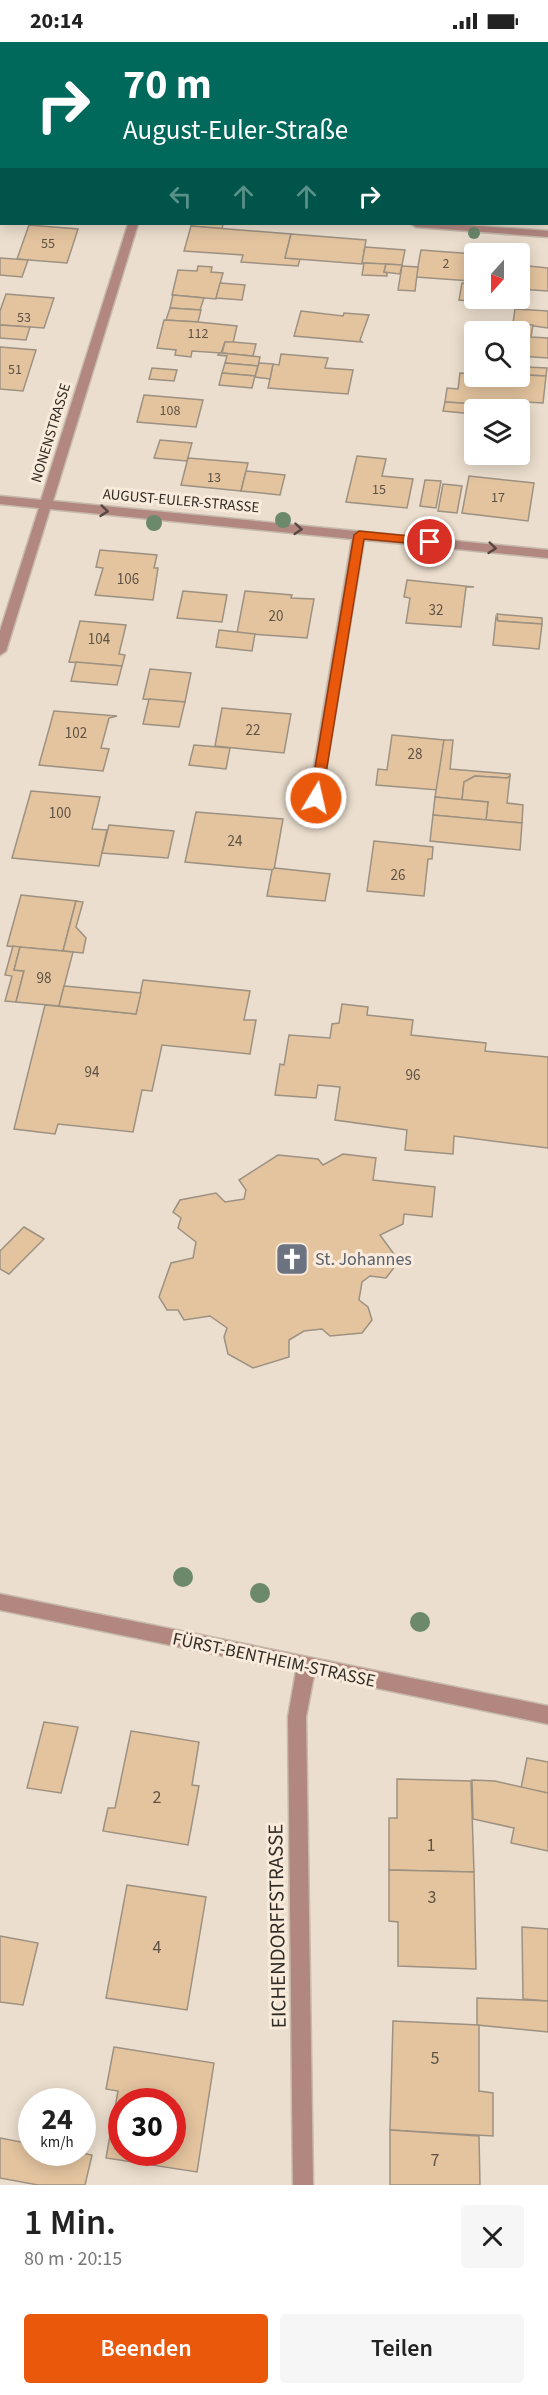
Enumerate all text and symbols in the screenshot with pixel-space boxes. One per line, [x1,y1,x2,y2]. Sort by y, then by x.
text: 20:14 [30,5,83,37]
text: 70 m [123,55,212,115]
icon: right [24,66,102,144]
text: August-Euler-Straße [123,111,348,150]
icon: left [164,180,197,213]
icon: ahead [227,180,260,213]
icon: ahead [290,180,323,213]
icon: right [353,180,386,213]
house number: 55 [41,234,55,254]
north arrow [464,243,530,309]
map controls [464,243,530,465]
house number: 2 [443,254,450,274]
house number: 53 [17,308,31,328]
button: search [464,321,530,387]
house number: 112 [188,324,208,344]
house number: 51 [8,360,22,380]
street label: NONENSTRASSE [26,381,76,485]
button: layers [464,399,530,465]
house number: 108 [160,401,180,421]
house number: 13 [207,468,221,488]
house number: 15 [372,480,386,500]
street label: AUGUST-EULER-STRASSE [102,484,260,518]
house number: 17 [491,488,505,508]
one-way arrow [99,504,108,517]
pin [404,516,455,567]
one-way arrow [293,522,303,535]
icon: arrive [413,525,446,558]
one-way arrow [488,541,497,554]
house number: 106 [117,569,139,590]
house number: 32 [429,600,443,621]
house number: 20 [269,606,283,627]
house number: 104 [88,629,111,650]
house number: 22 [246,720,260,741]
house number: 102 [65,723,87,744]
house number: 28 [408,744,422,765]
position arrow [284,766,348,830]
house number: 100 [49,803,71,824]
house number: 24 [228,831,243,852]
house number: 26 [391,865,405,886]
house number: 98 [37,968,51,989]
house number: 94 [85,1062,100,1083]
house number: 96 [406,1065,420,1086]
church icon: St. Johannes [274,1241,310,1277]
place label: St. Johannes [315,1247,412,1272]
street label: FÜRST-BENTHEIM-STRASSE [170,1626,378,1694]
house number: 2 [153,1785,162,1810]
street label: EICHENDORFFSTRASSE [260,1823,294,2029]
house number: 1 [427,1833,435,1858]
house number: 3 [428,1885,437,1910]
house number: 4 [153,1935,162,1960]
house number: 5 [431,2046,440,2071]
speed limit sign: 30 [108,2088,186,2166]
text: 24 [41,2098,73,2141]
text: km/h [40,2132,74,2153]
house number: 7 [431,2148,440,2173]
text: 1 Min. [24,2197,116,2248]
button: close [461,2205,524,2268]
text: 80 m · 20:15 [24,2245,122,2273]
button: Beenden [24,2314,268,2383]
button: Teilen [280,2314,524,2383]

